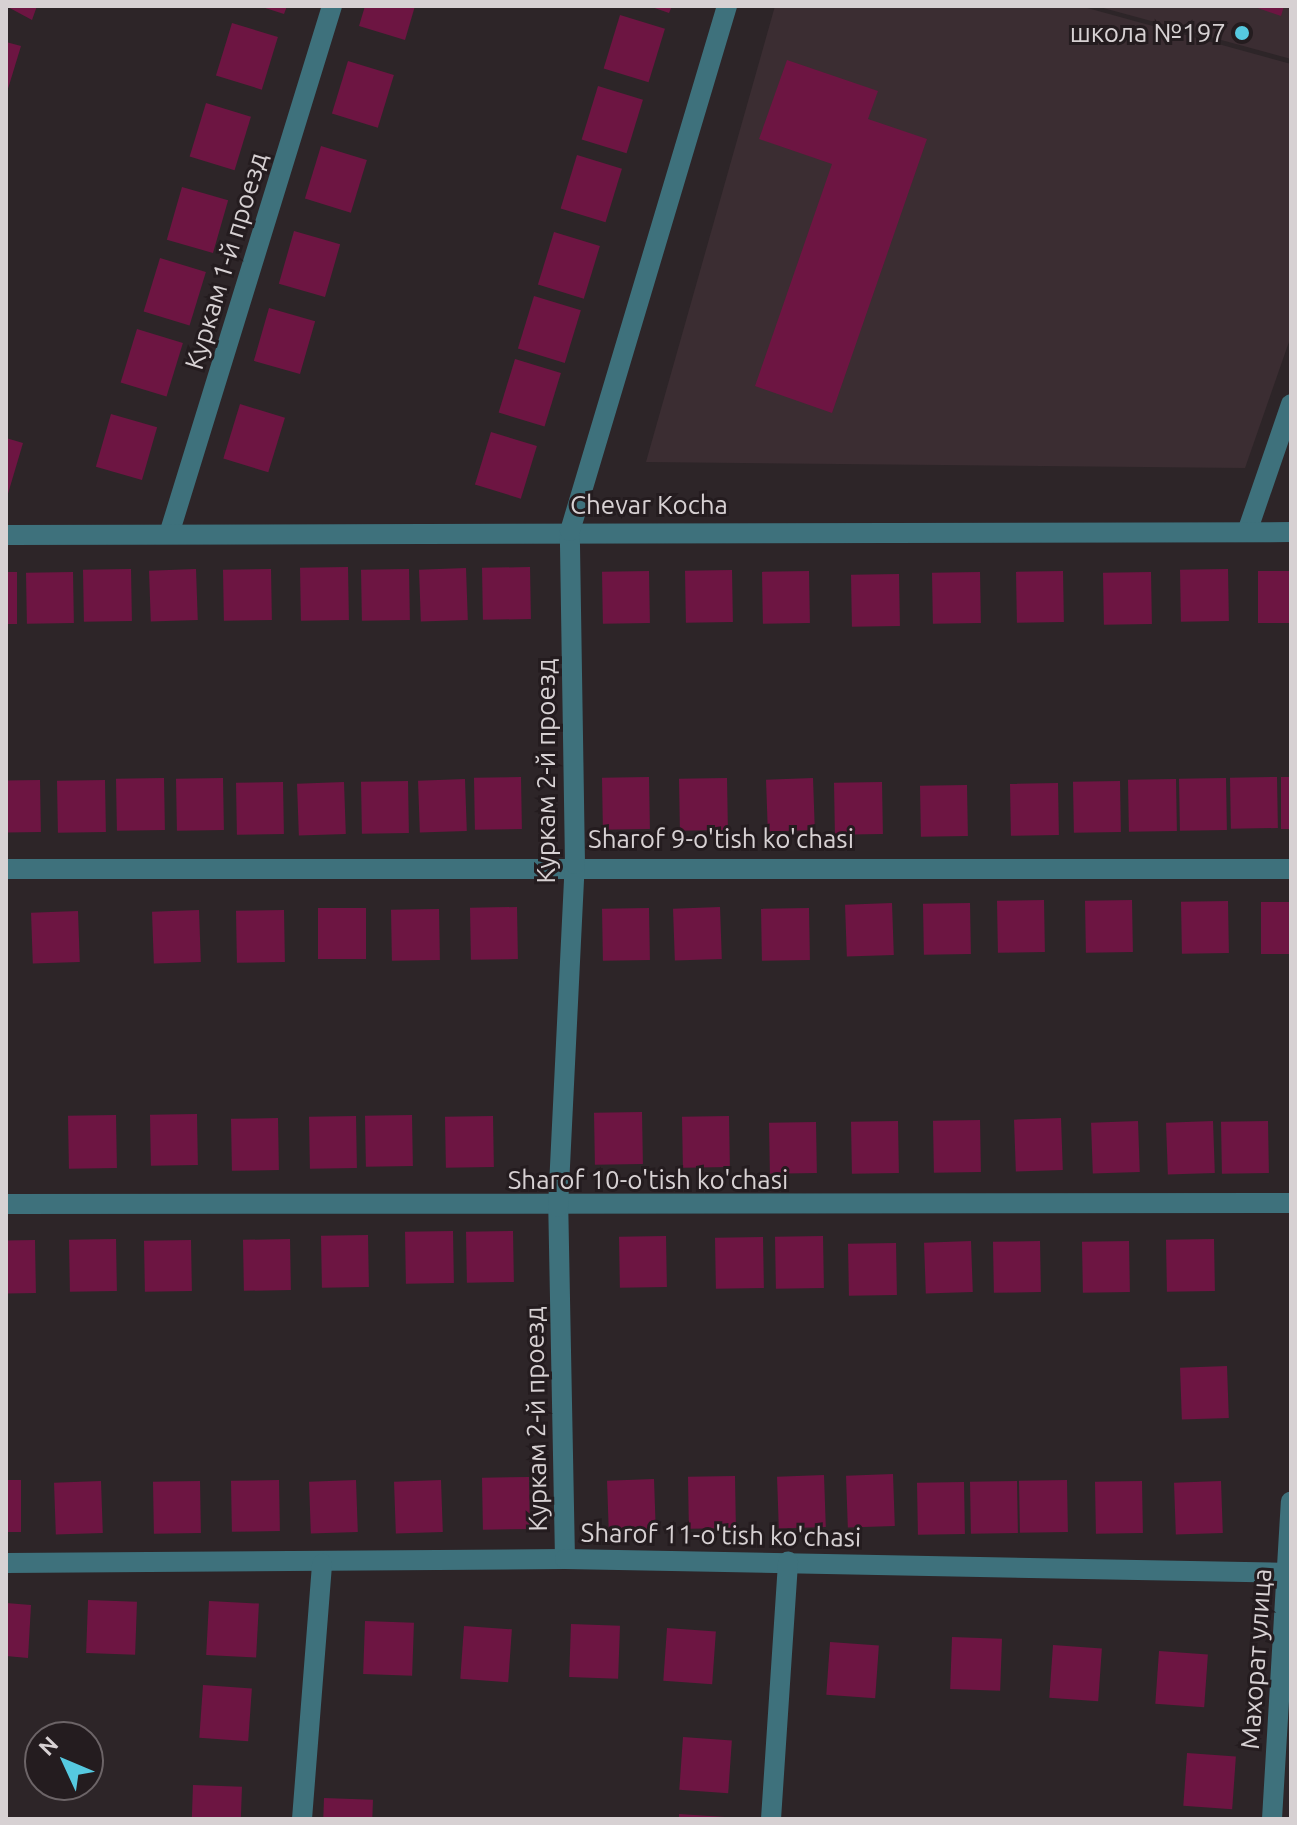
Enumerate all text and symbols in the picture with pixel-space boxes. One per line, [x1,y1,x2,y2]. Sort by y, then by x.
place label: школа №197 [1070,17,1226,49]
marker: школа №197 [1233,24,1251,42]
street label: Куркам 1-й проезд [178,149,274,373]
street label: Chevar Kocha [570,489,728,521]
street label: Куркам 2-й проезд [530,658,562,884]
street label: Sharof 9-o'tish ko'chasi [588,823,854,855]
street label: Sharof 10-o'tish ko'chasi [508,1164,788,1196]
street label: Куркам 2-й проезд [518,1306,554,1532]
street label: Sharof 11-o'tish ko'chasi [580,1517,862,1553]
street label: Махорат улица [1234,1568,1278,1750]
north arrow [24,1721,104,1801]
text: N [33,1731,63,1760]

